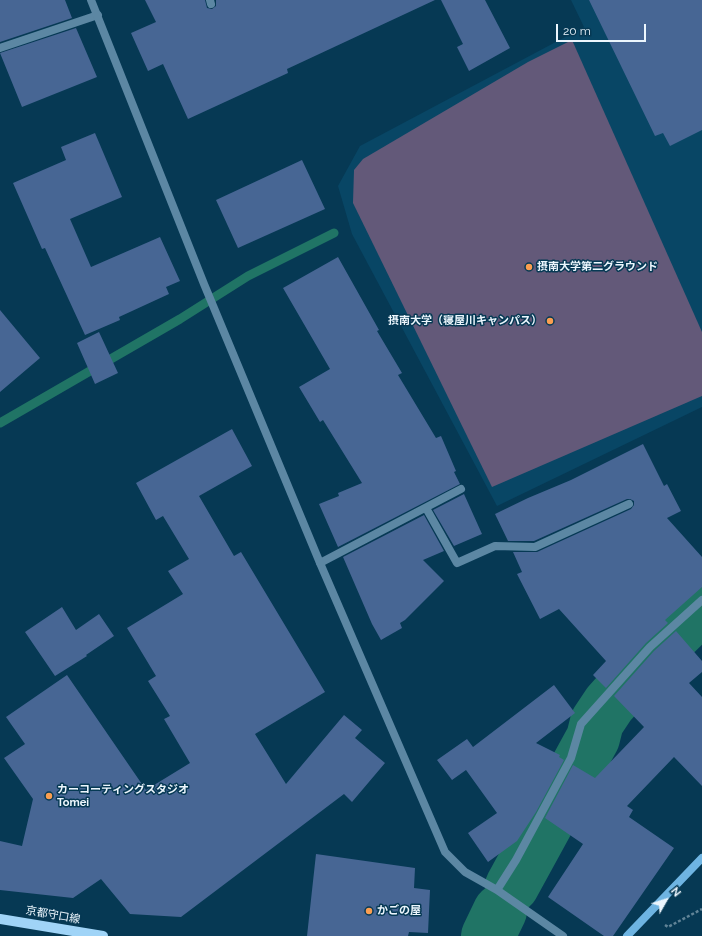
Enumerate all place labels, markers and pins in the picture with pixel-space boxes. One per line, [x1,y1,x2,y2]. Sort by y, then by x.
place label: 摂南大学第二グラウンド [537,260,658,274]
marker: 摂南大学第二グラウンド [524,262,534,272]
place label: 摂南大学（寝屋川キャンパス） [388,314,542,328]
marker: 摂南大学（寝屋川キャンパス） [545,316,555,326]
place label: カーコーティングスタジオ Tomei [57,783,189,809]
marker: カーコーティングスタジオ Tomei [44,791,54,801]
place label: かごの屋 [377,904,421,918]
marker: かごの屋 [364,906,374,916]

